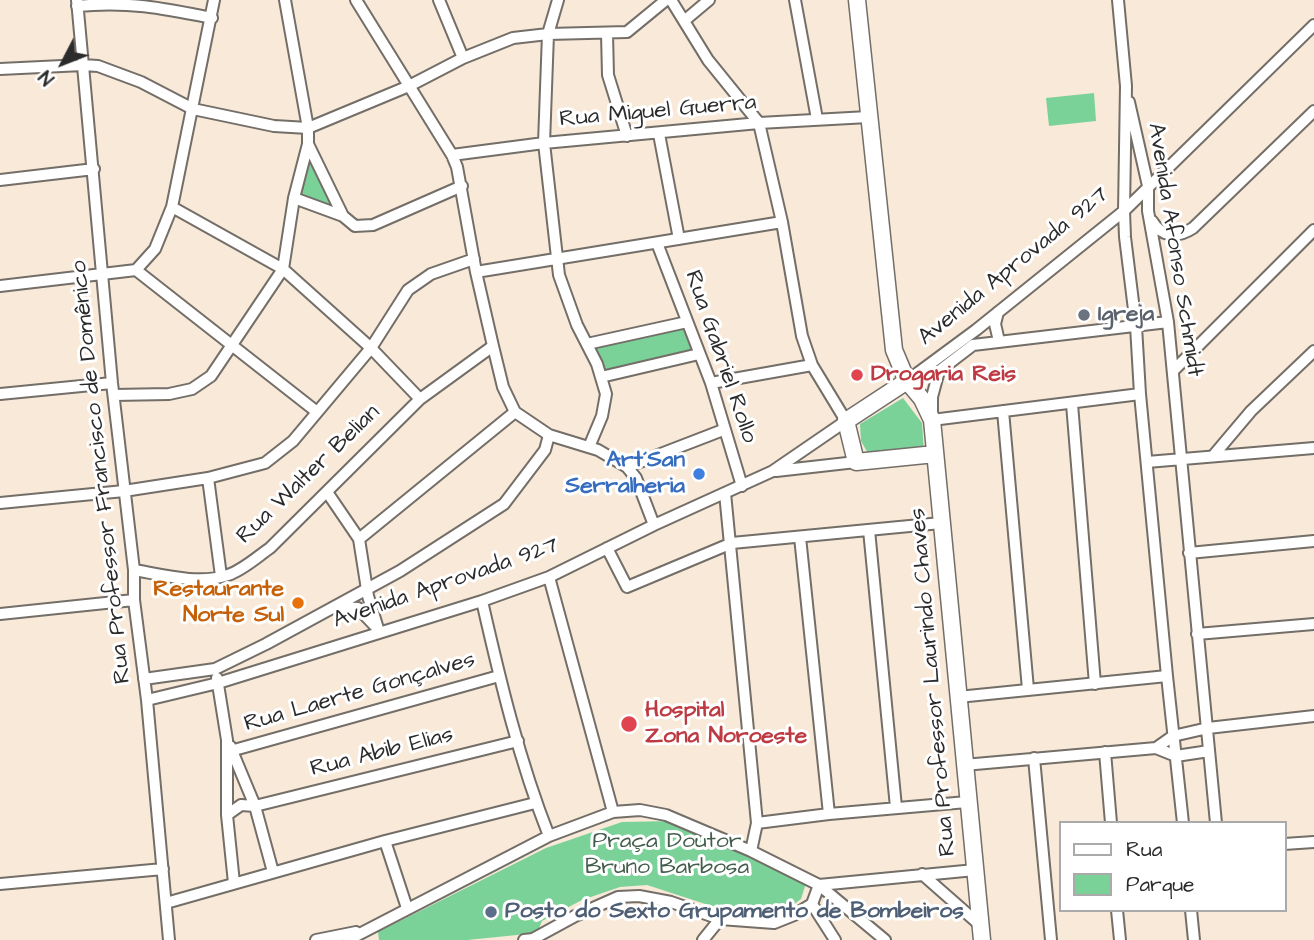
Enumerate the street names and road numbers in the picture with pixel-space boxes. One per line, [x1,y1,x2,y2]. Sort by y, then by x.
street label: Rua Miguel Guerra [558,90,758,134]
street label: Avenida Afonso Schmidt [1140,121,1208,379]
street label: Avenida Aprovada 927 [913,182,1115,352]
street label: Rua Professor Francisco de Domênico [66,259,138,685]
street label: Rua Gabriel Rollo [678,267,762,447]
street label: Rua Walter Belian [232,400,386,550]
street label: Rua Professor Laurindo Chaves [905,507,963,857]
street label: Avenida Aprovada 927 [330,532,562,636]
street label: Rua Laerte Gonçalves [241,647,479,739]
street label: Rua Abib Elias [308,722,456,784]

